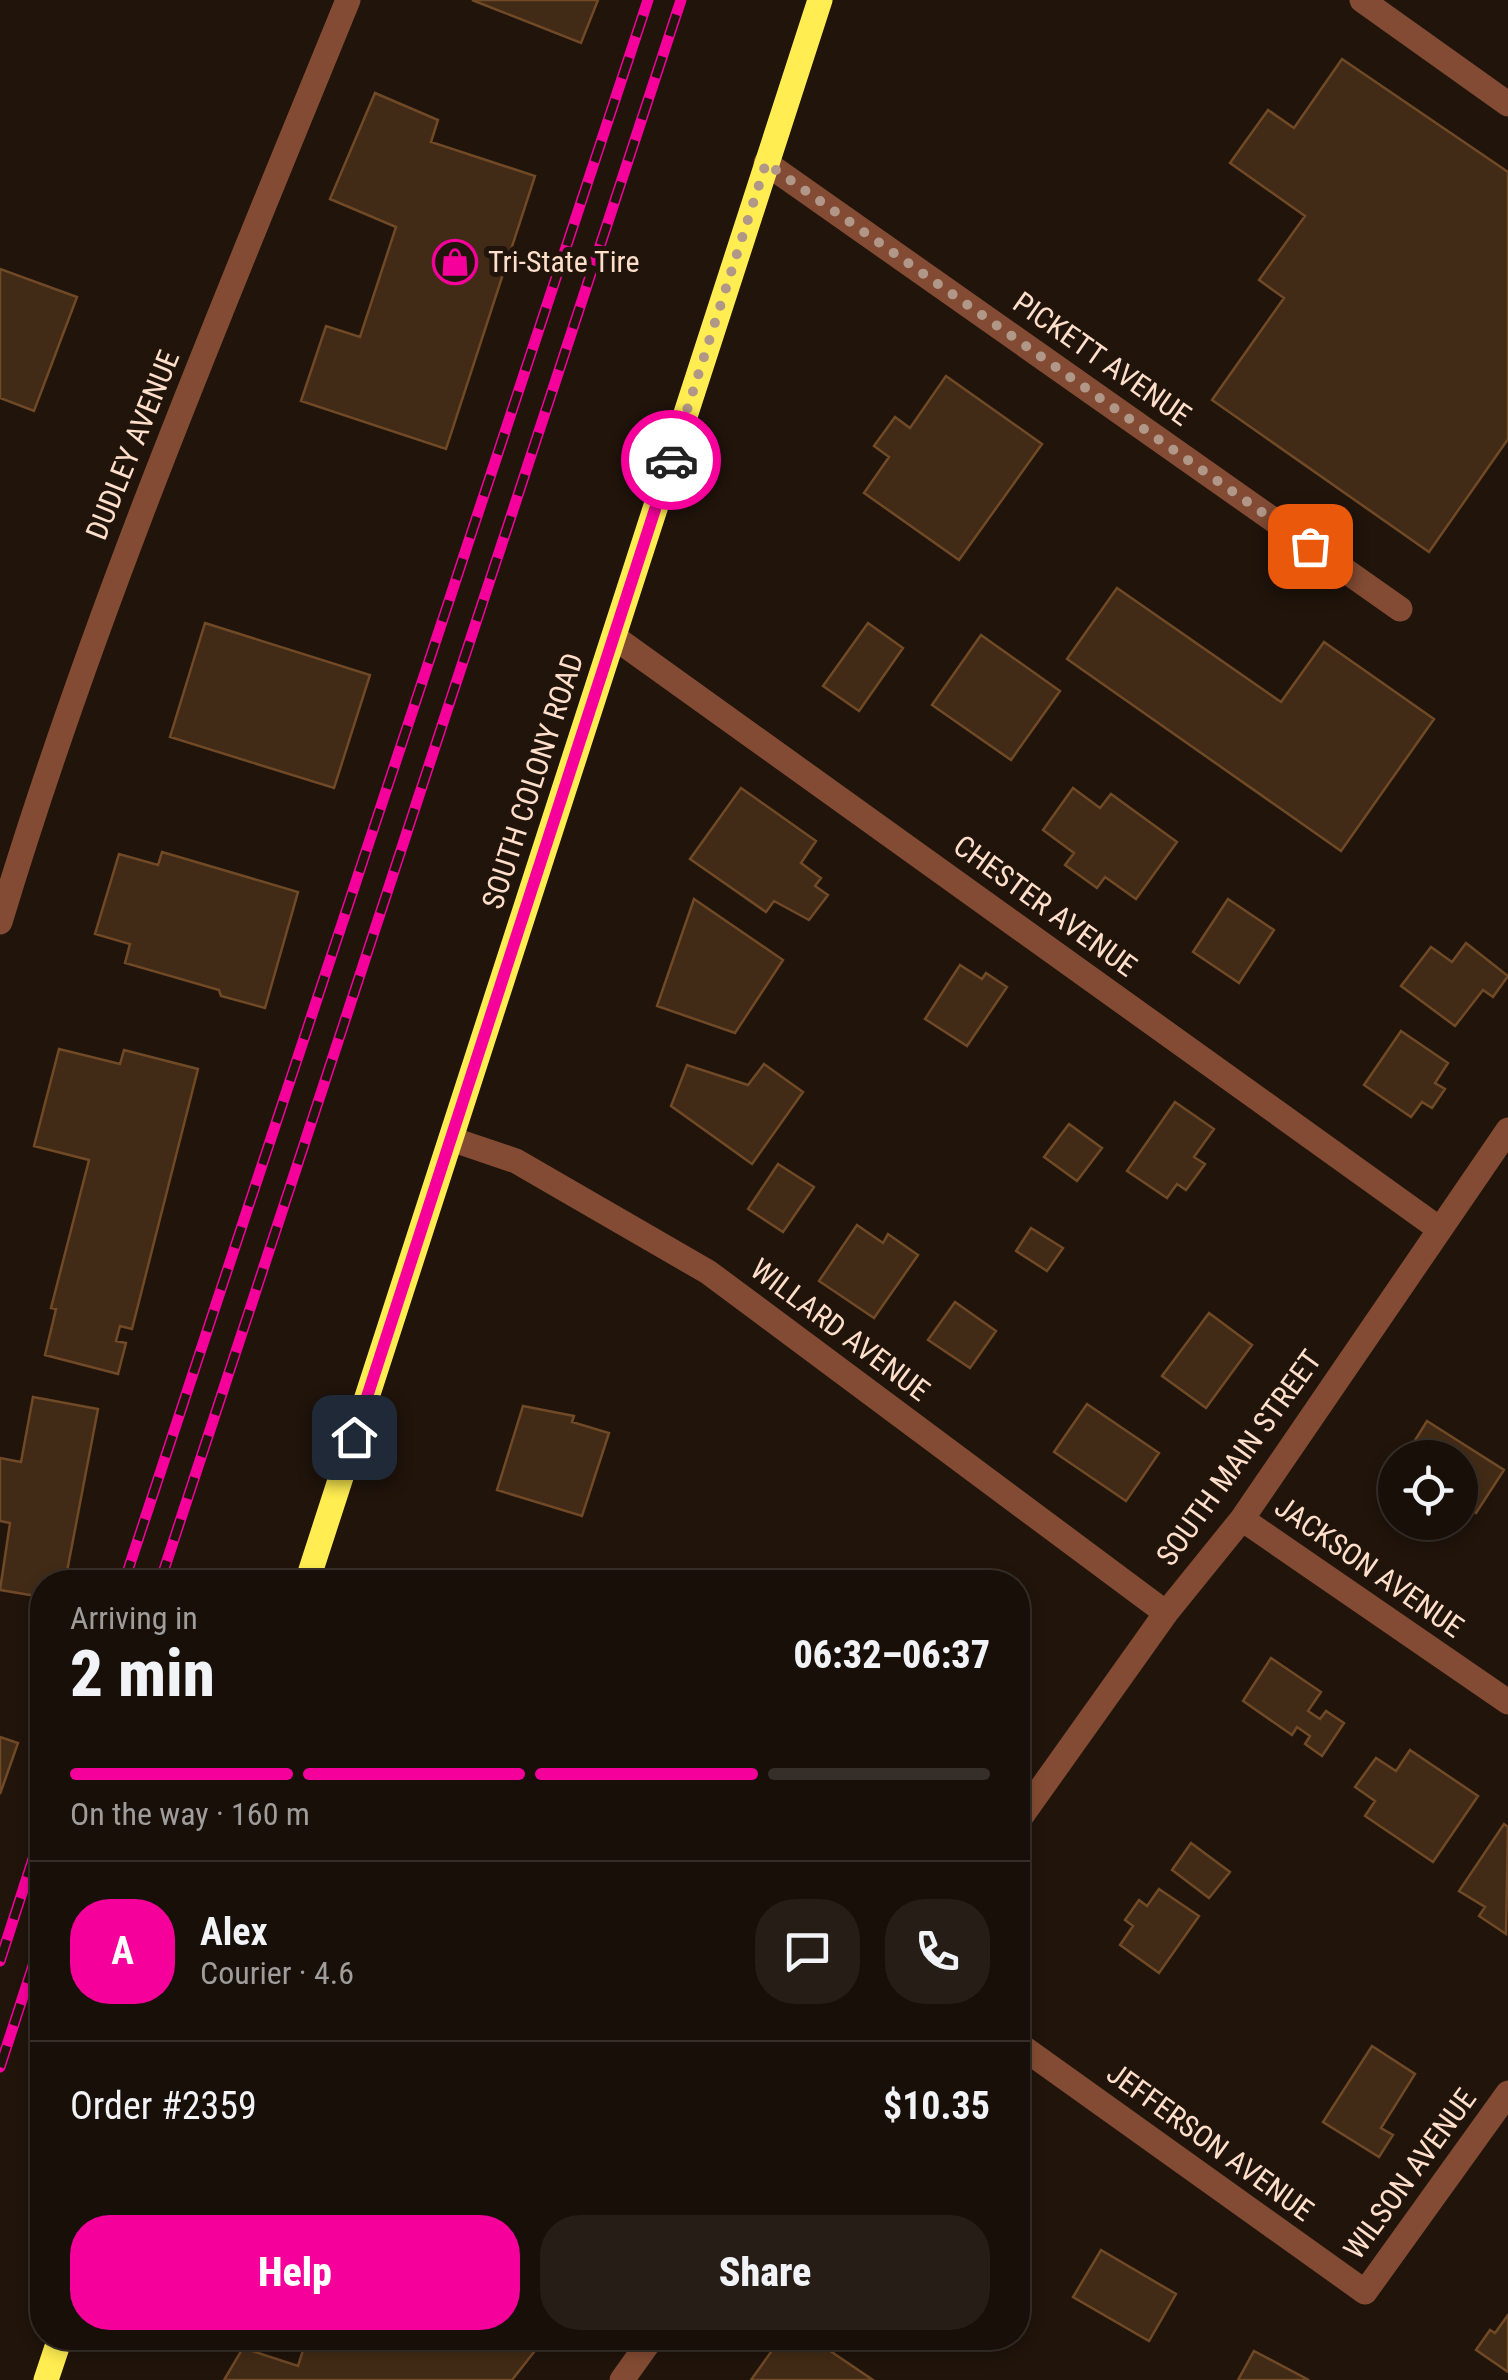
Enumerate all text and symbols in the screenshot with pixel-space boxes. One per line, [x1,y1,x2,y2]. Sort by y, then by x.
shop icon: Tri-State Tire [432,239,478,285]
place label: Tri-State Tire [488,244,639,279]
street label: PICKETT AVENUE [1007,284,1198,433]
street label: DUDLEY AVENUE [79,345,186,545]
courier [621,410,721,510]
icon: car [644,433,699,488]
pin [1268,504,1353,589]
icon: bag [1283,519,1338,574]
street label: SOUTH COLONY ROAD [475,649,590,913]
street label: CHESTER AVENUE [947,828,1144,984]
street label: WILLARD AVENUE [744,1251,936,1408]
street label: SOUTH MAIN STREET [1149,1343,1328,1572]
pin [312,1395,397,1480]
icon: home [327,1410,382,1465]
map controls [1378,1440,1478,1540]
button: locate [1378,1440,1478,1540]
street label: JACKSON AVENUE [1268,1489,1470,1645]
text: Arriving in [70,1599,198,1637]
text: 06:32–06:37 [793,1633,990,1677]
text: 2 min [70,1636,215,1712]
text: On the way · 160 m [70,1795,310,1833]
button: chat [755,1899,860,2004]
button: phone [885,1899,990,2004]
text: Alex [200,1910,268,1954]
text: A [111,1929,134,1973]
text: Courier · 4.6 [200,1954,354,1992]
street label: JEFFERSON AVENUE [1100,2055,1320,2228]
street label: WILSON AVENUE [1336,2082,1483,2266]
text: Order #2359 [70,2084,257,2128]
text: $10.35 [883,2084,990,2128]
button: Help [70,2215,520,2330]
button: Share [540,2215,990,2330]

